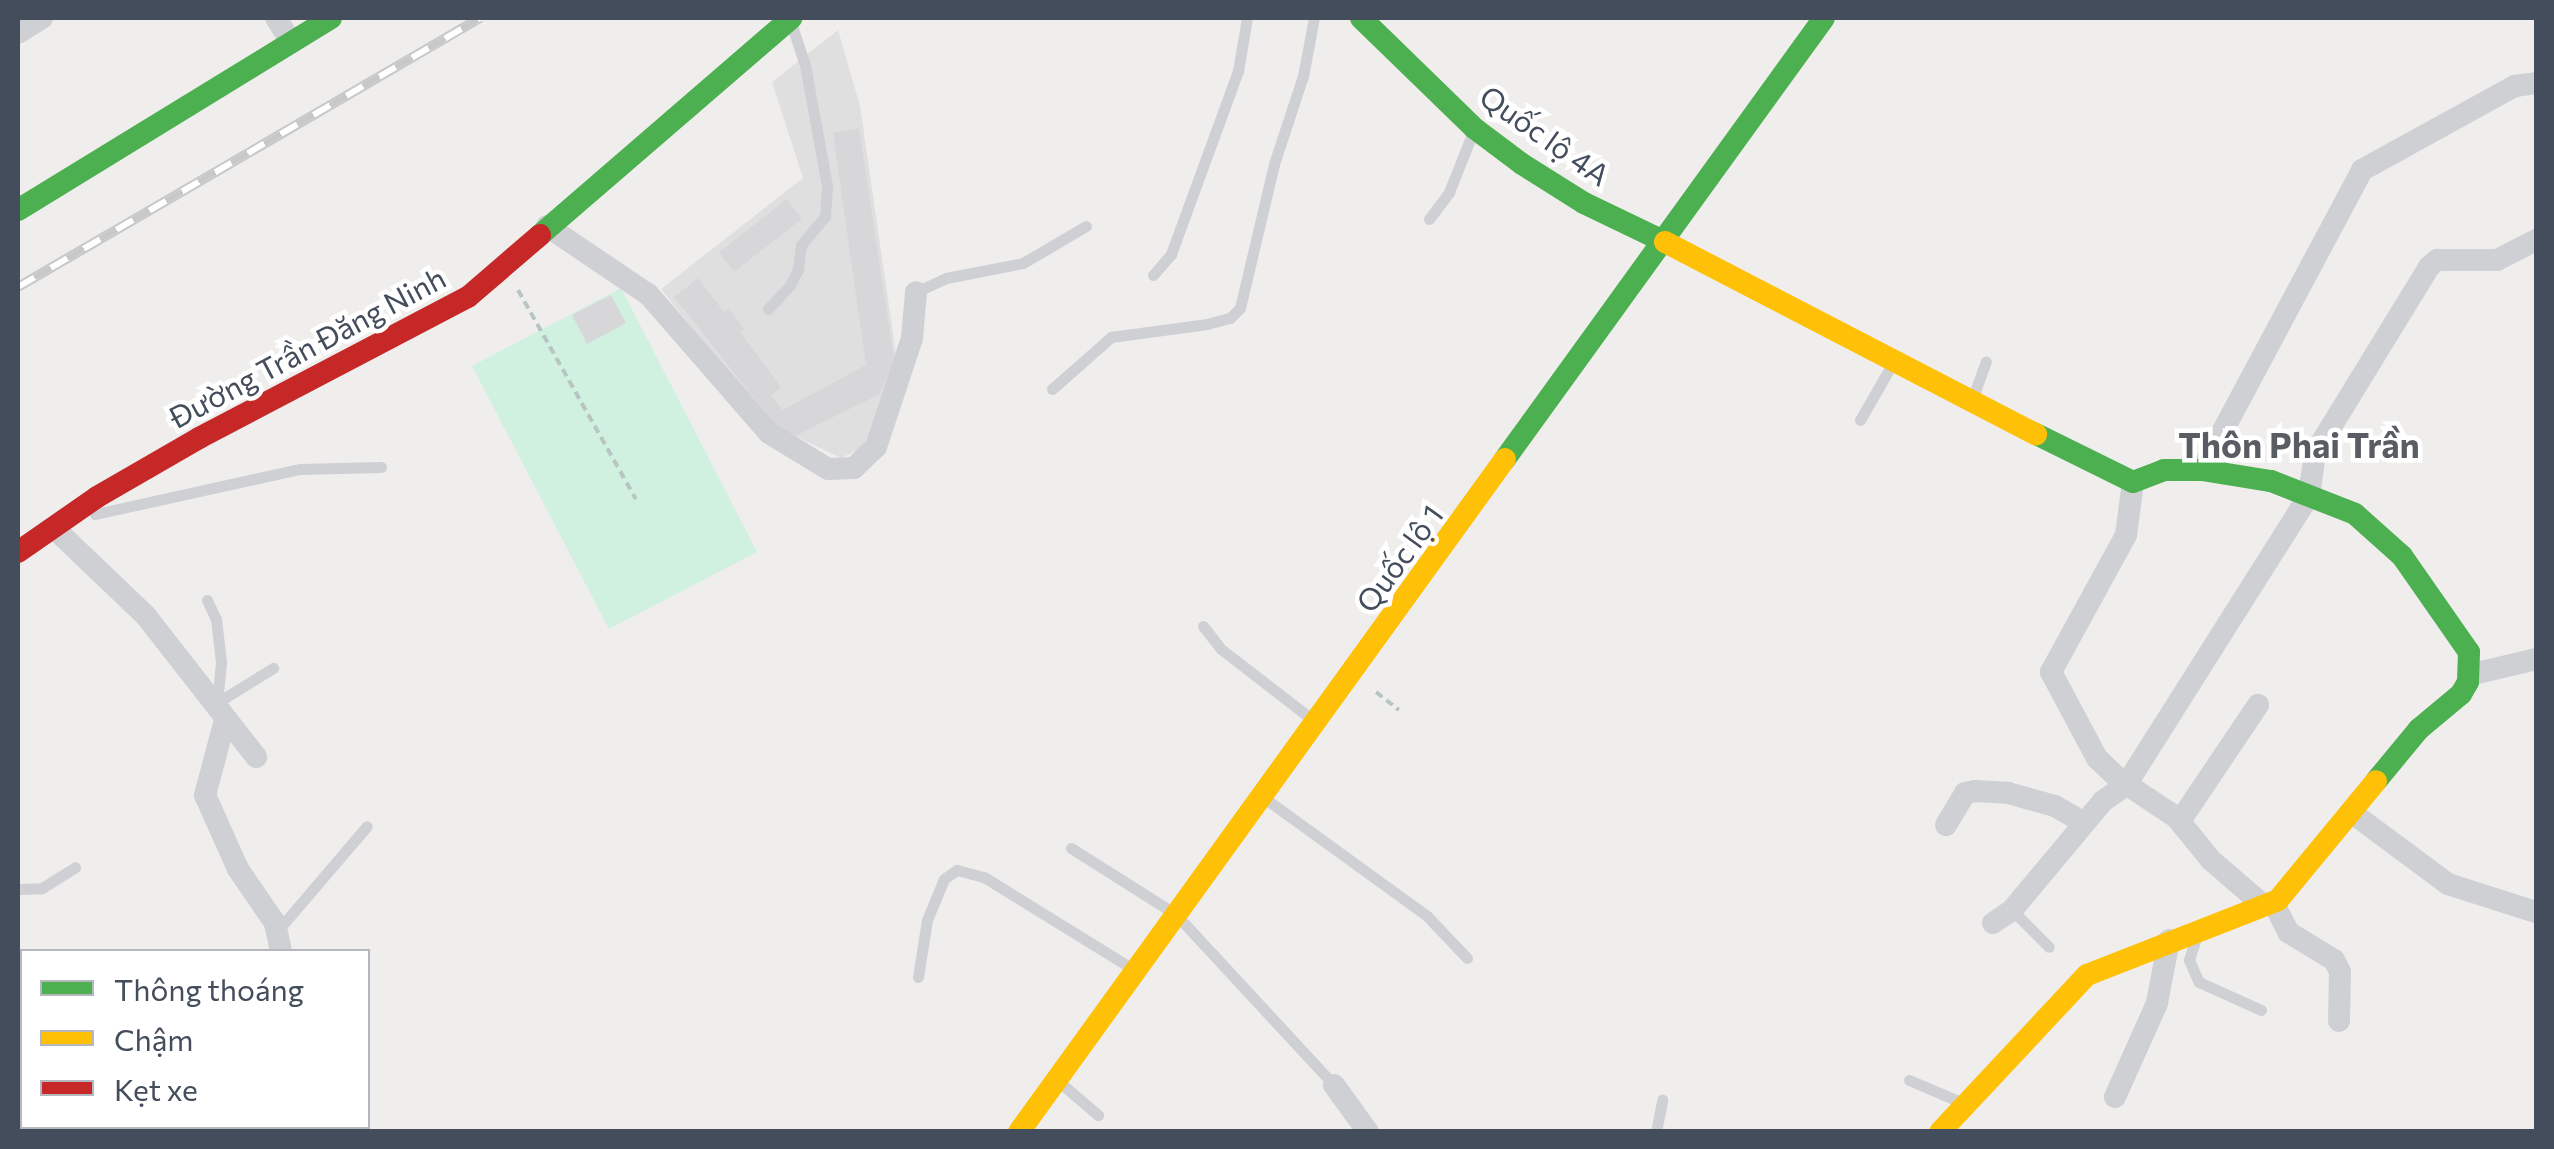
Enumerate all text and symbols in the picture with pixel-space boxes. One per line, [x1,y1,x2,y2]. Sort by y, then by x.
street label: Quốc lộ 4A [1473,77,1617,193]
street label: Đường Trần Đăng Ninh [163,259,451,435]
district label: Thôn Phai Trần [2178,423,2420,465]
street label: Quốc lộ 1 [1348,497,1450,619]
legend [20,949,370,1129]
text: Thông thoáng [114,970,304,1007]
text: Chậm [114,1020,193,1057]
text: Kẹt xe [114,1070,198,1107]

